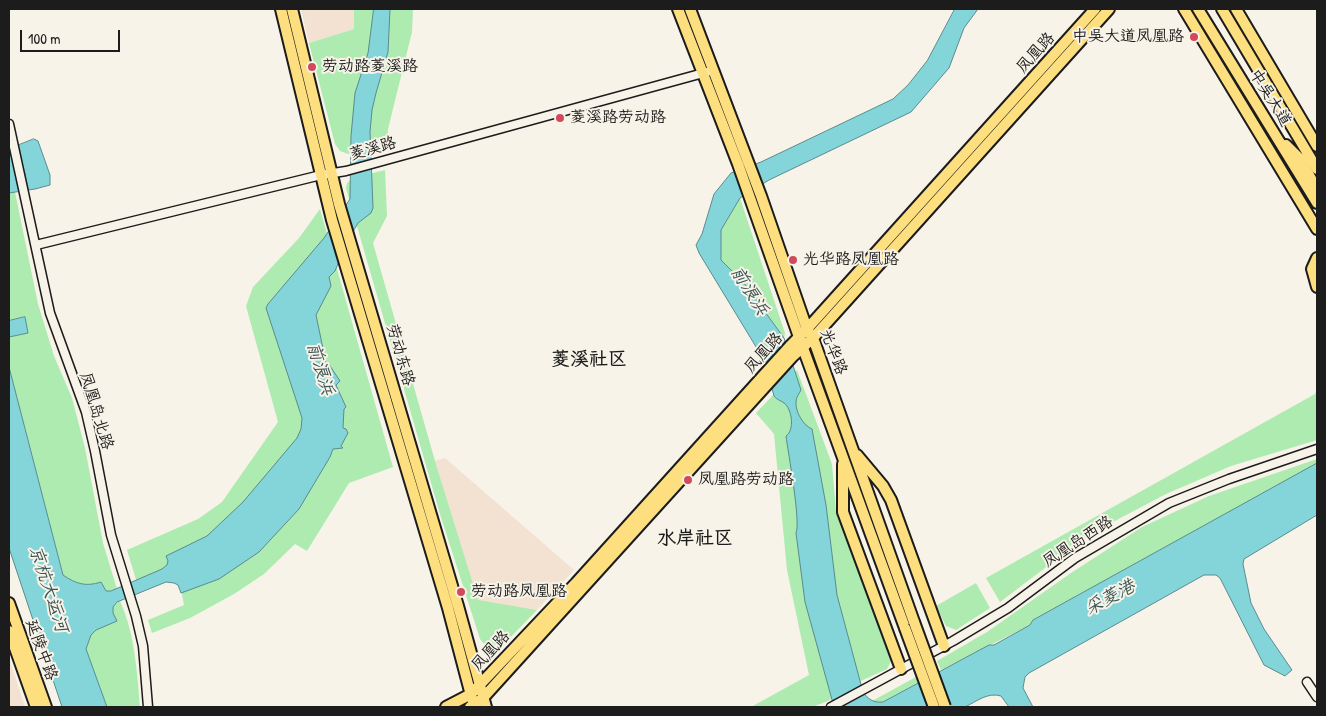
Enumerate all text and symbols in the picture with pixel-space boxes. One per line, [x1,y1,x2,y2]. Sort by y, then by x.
scale bar [22,20,122,52]
place label: 中吴大道凤凰路 [1072,27,1184,47]
text: 100 m [28,28,61,49]
street label: 凤凰路 [1013,29,1059,77]
marker: 中吴大道凤凰路 [1188,31,1200,43]
place label: 劳动路菱溪路 [322,57,418,77]
marker: 劳动路菱溪路 [306,61,318,73]
street label: 中吴大道 [1245,66,1295,130]
place label: 菱溪路劳动路 [570,108,666,128]
marker: 菱溪路劳动路 [554,112,566,124]
street label: 菱溪路 [347,133,399,165]
place label: 光华路凤凰路 [803,250,899,270]
marker: 光华路凤凰路 [787,254,799,266]
water label: 前浪浜 [726,262,772,320]
street label: 劳动东路 [382,322,418,388]
street label: 光华路 [815,326,851,378]
street label: 凤凰路 [741,329,787,377]
water label: 前浪浜 [302,340,338,398]
district label: 菱溪社区 [551,349,627,371]
street label: 凤凰岛北路 [75,370,117,452]
place label: 凤凰路劳动路 [698,470,794,490]
marker: 凤凰路劳动路 [682,474,694,486]
street label: 凤凰岛西路 [1039,512,1117,572]
district label: 水岸社区 [657,528,733,550]
water label: 京杭大运河 [24,543,72,635]
water label: 采菱港 [1081,576,1139,620]
place label: 劳动路凤凰路 [471,582,567,602]
marker: 劳动路凤凰路 [455,586,467,598]
street label: 延陵中路 [21,617,61,683]
street label: 凤凰路 [468,627,514,675]

